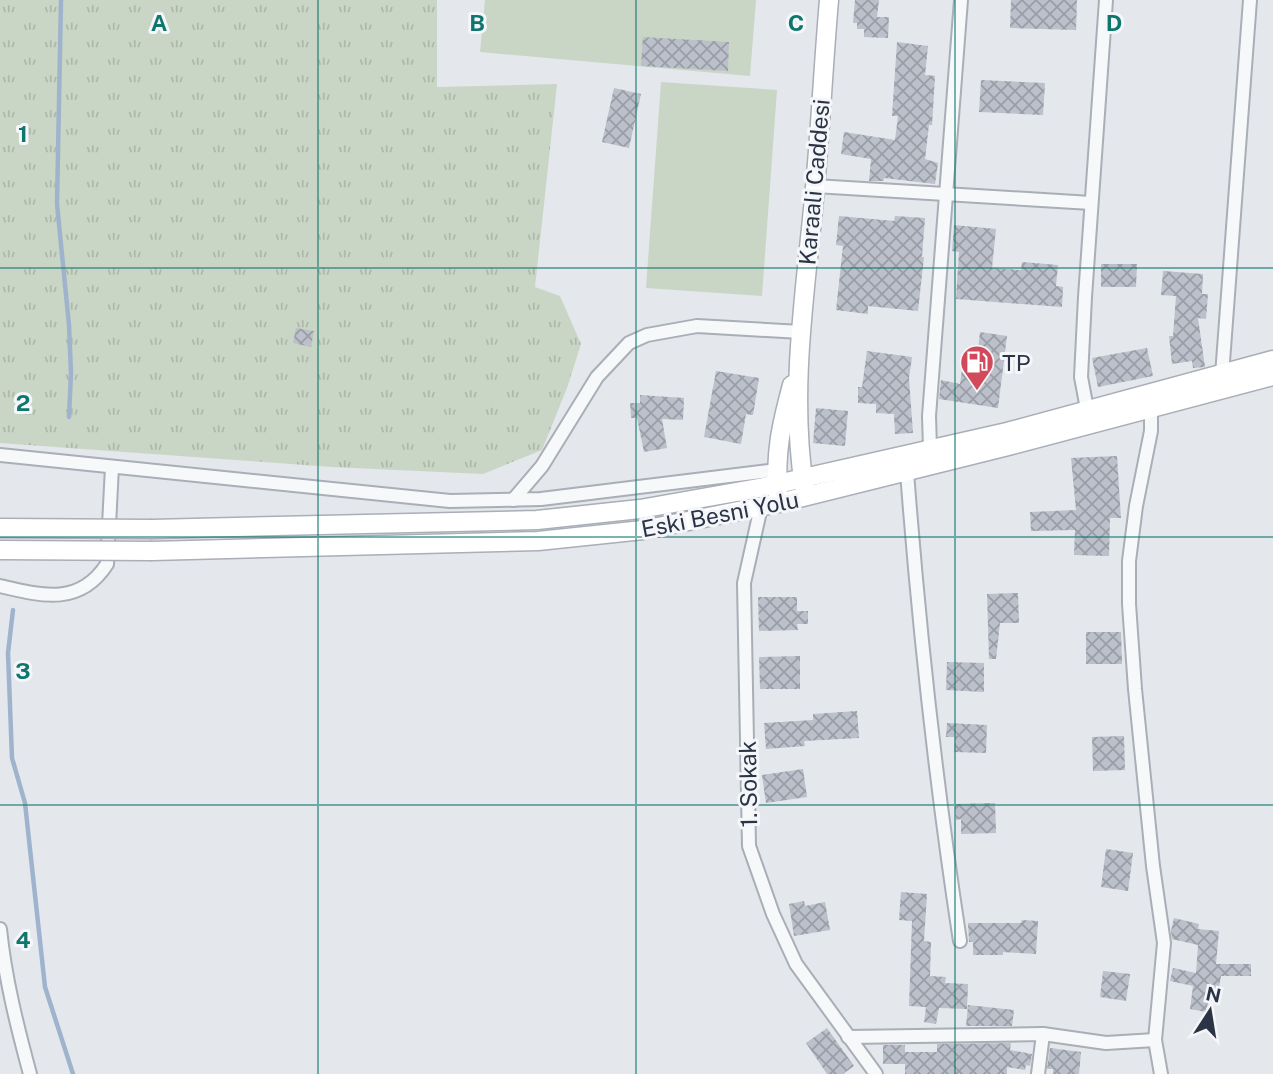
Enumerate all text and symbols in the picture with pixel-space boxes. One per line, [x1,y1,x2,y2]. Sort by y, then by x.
text: A [151,9,168,36]
text: B [469,9,485,36]
text: C [788,9,804,36]
text: D [1106,9,1122,36]
street label: Karaali Caddesi [793,98,835,266]
text: 1 [18,120,28,147]
fuel station icon: TP [958,343,996,392]
place label: TP [1002,349,1030,376]
text: 2 [16,389,30,416]
street label: Eski Besni Yolu [639,485,801,543]
text: 3 [15,657,31,684]
street label: 1. Sokak [734,740,762,828]
text: 4 [15,926,31,953]
north arrow [1175,976,1245,1046]
text: N [1204,982,1223,1007]

